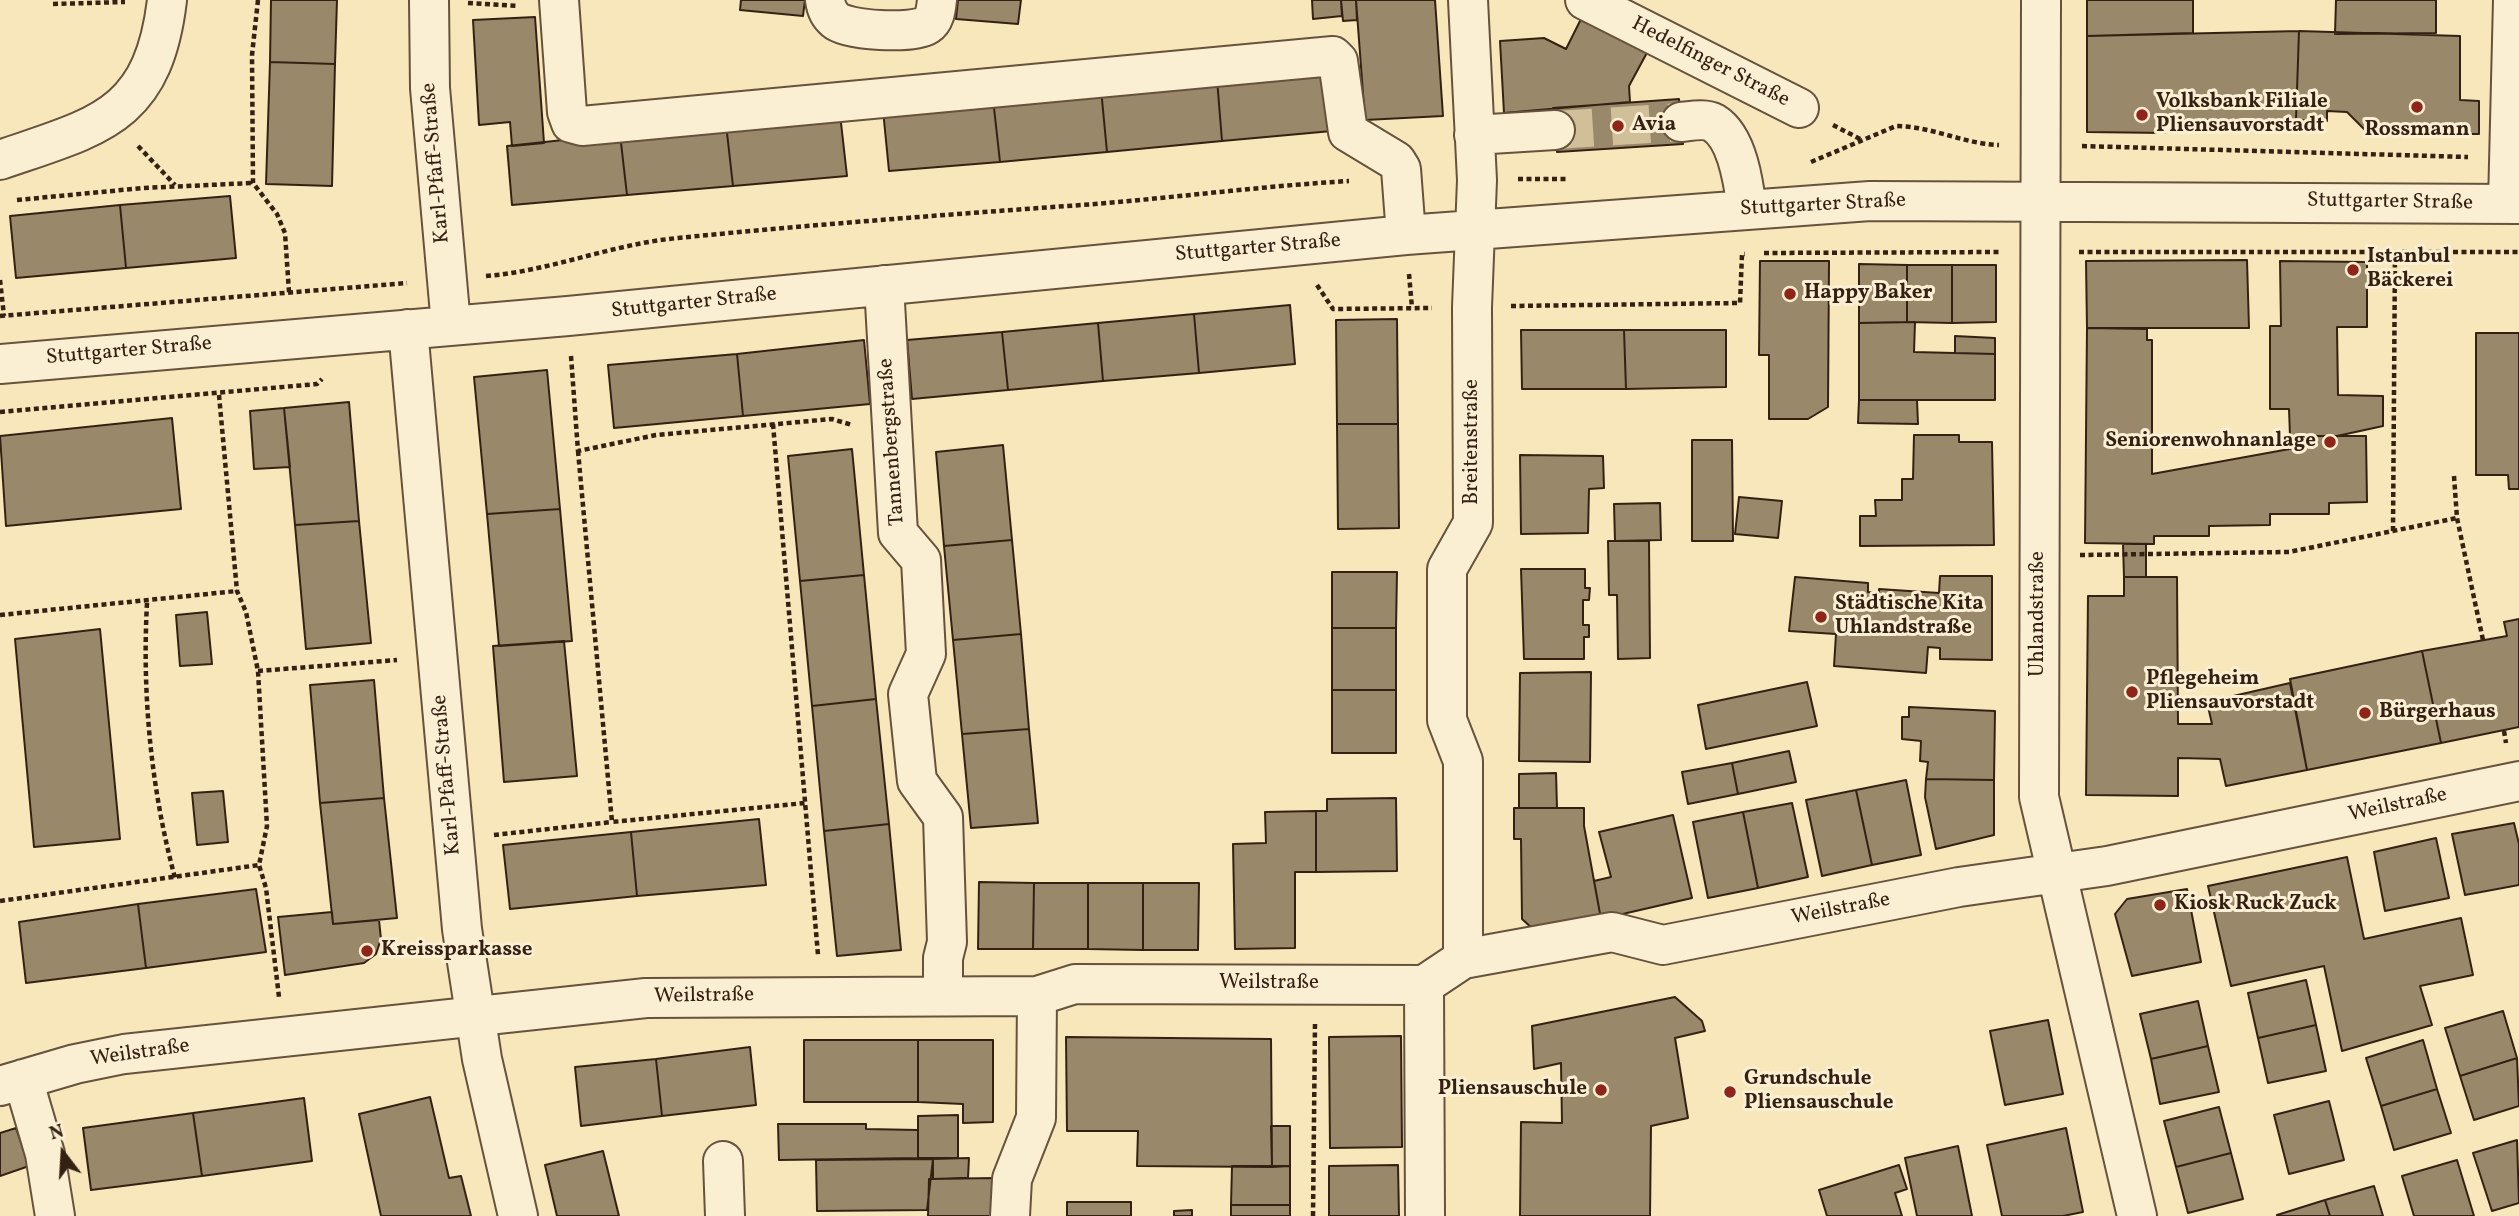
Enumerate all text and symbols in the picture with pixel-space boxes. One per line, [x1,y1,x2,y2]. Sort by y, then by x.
street label: Hedelfinger Straße [1627,12,1793,114]
street label: Karl-Pfaff-Straße [417,82,457,244]
place label: Volksbank Filiale Pliensauvorstadt [2156,90,2328,140]
marker: Rossmann [2409,99,2425,115]
marker: Volksbank Filiale Pliensauvorstadt [2134,107,2150,123]
place label: Avia [1632,113,1676,139]
marker: Avia [1610,118,1626,134]
place label: Rossmann [2365,118,2469,144]
street label: Stuttgarter Straße [1739,189,1907,223]
street label: Stuttgarter Straße [2307,189,2473,217]
street label: Stuttgarter Straße [1174,229,1342,269]
place label: Istanbul Bäckerei [2367,245,2453,295]
marker: Istanbul Bäckerei [2345,262,2361,278]
place label: Happy Baker [1804,281,1932,307]
street label: Stuttgarter Straße [610,283,778,325]
marker: Happy Baker [1782,286,1798,302]
street label: Stuttgarter Straße [45,332,213,372]
street label: Tannenbergstraße [875,357,911,527]
street label: Breitenstraße [1460,379,1486,505]
place label: Seniorenwohnanlage [2105,429,2316,455]
marker: Seniorenwohnanlage [2322,434,2338,450]
street label: Uhlandstraße [2026,551,2052,677]
place label: Städtische Kita Uhlandstraße [1835,592,1984,642]
marker: Städtische Kita Uhlandstraße [1813,609,1829,625]
place label: Pflegeheim Pliensauvorstadt [2146,667,2314,717]
marker: Pflegeheim Pliensauvorstadt [2124,684,2140,700]
street label: Karl-Pfaff-Straße [428,694,468,856]
place label: Bürgerhaus [2379,700,2496,726]
marker: Bürgerhaus [2357,705,2373,721]
street label: Weilstraße [2346,783,2450,829]
street label: Weilstraße [1789,888,1893,932]
place label: Kiosk Ruck Zuck [2174,892,2337,918]
marker: Kiosk Ruck Zuck [2152,897,2168,913]
place label: Kreissparkasse [381,938,533,964]
marker: Kreissparkasse [359,943,375,959]
street label: Weilstraße [1219,971,1319,997]
street label: Weilstraße [654,984,754,1010]
street label: Weilstraße [89,1035,191,1073]
place label: Grundschule Pliensauschule [1744,1067,1893,1117]
place label: Pliensauschule [1438,1077,1587,1103]
marker: Pliensauschule [1593,1082,1609,1098]
marker: Grundschule Pliensauschule [1722,1084,1738,1100]
north arrow [28,1118,98,1188]
text: N [46,1118,67,1147]

